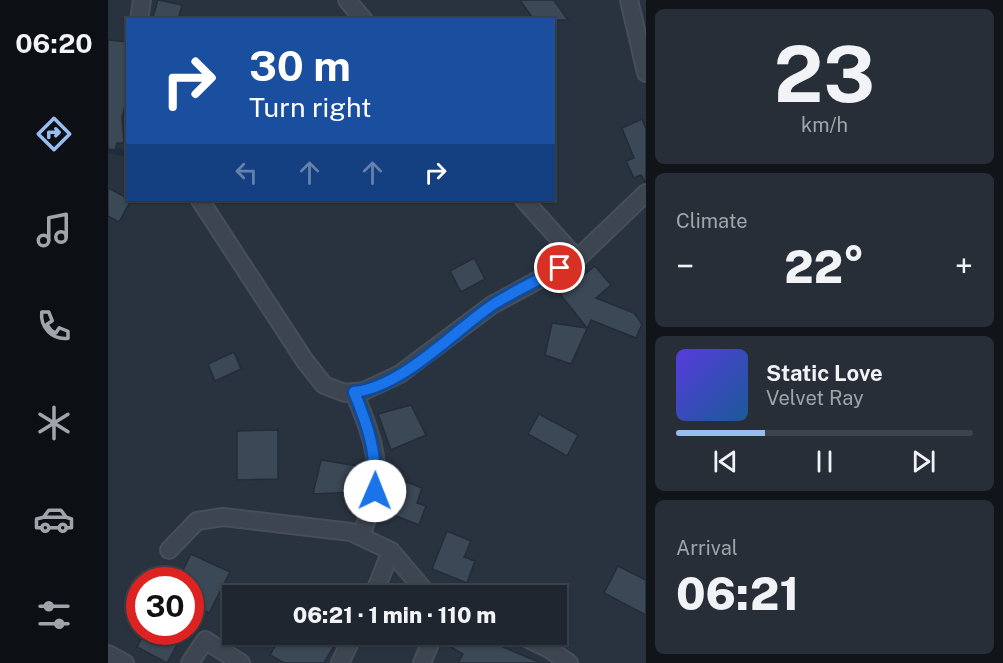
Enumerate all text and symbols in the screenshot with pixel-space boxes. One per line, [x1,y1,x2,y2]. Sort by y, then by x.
text: 06:20 [15,27,93,59]
text: 23 [774,28,875,120]
text: 30 m [249,41,351,90]
icon: right [150,42,228,120]
text: Turn right [249,91,372,123]
icon: directions [33,113,75,155]
text: km/h [801,113,848,137]
icon: left [230,156,263,189]
icon: ahead [293,156,326,189]
icon: ahead [356,156,389,189]
icon: right [419,156,452,189]
icon: music [33,209,75,251]
text: Climate [676,209,748,233]
text: 22° [784,240,865,293]
pin [534,242,585,293]
text: − [676,247,694,285]
text: + [955,247,973,285]
icon: arrive [543,251,576,284]
icon: phone [33,305,75,347]
text: Static Love [766,360,883,386]
text: Velvet Ray [766,386,864,410]
icon: climate [33,402,75,444]
icon: previous [709,445,742,478]
icon: pause [808,445,841,478]
icon: next [907,445,940,478]
position arrow [343,459,407,523]
icon: car [33,498,75,540]
text: Arrival [676,536,738,560]
speed limit sign: 30 [126,567,204,645]
text: 06:21 [676,567,799,620]
icon: filters [33,594,75,636]
text: 06:21 · 1 min · 110 m [293,602,496,628]

